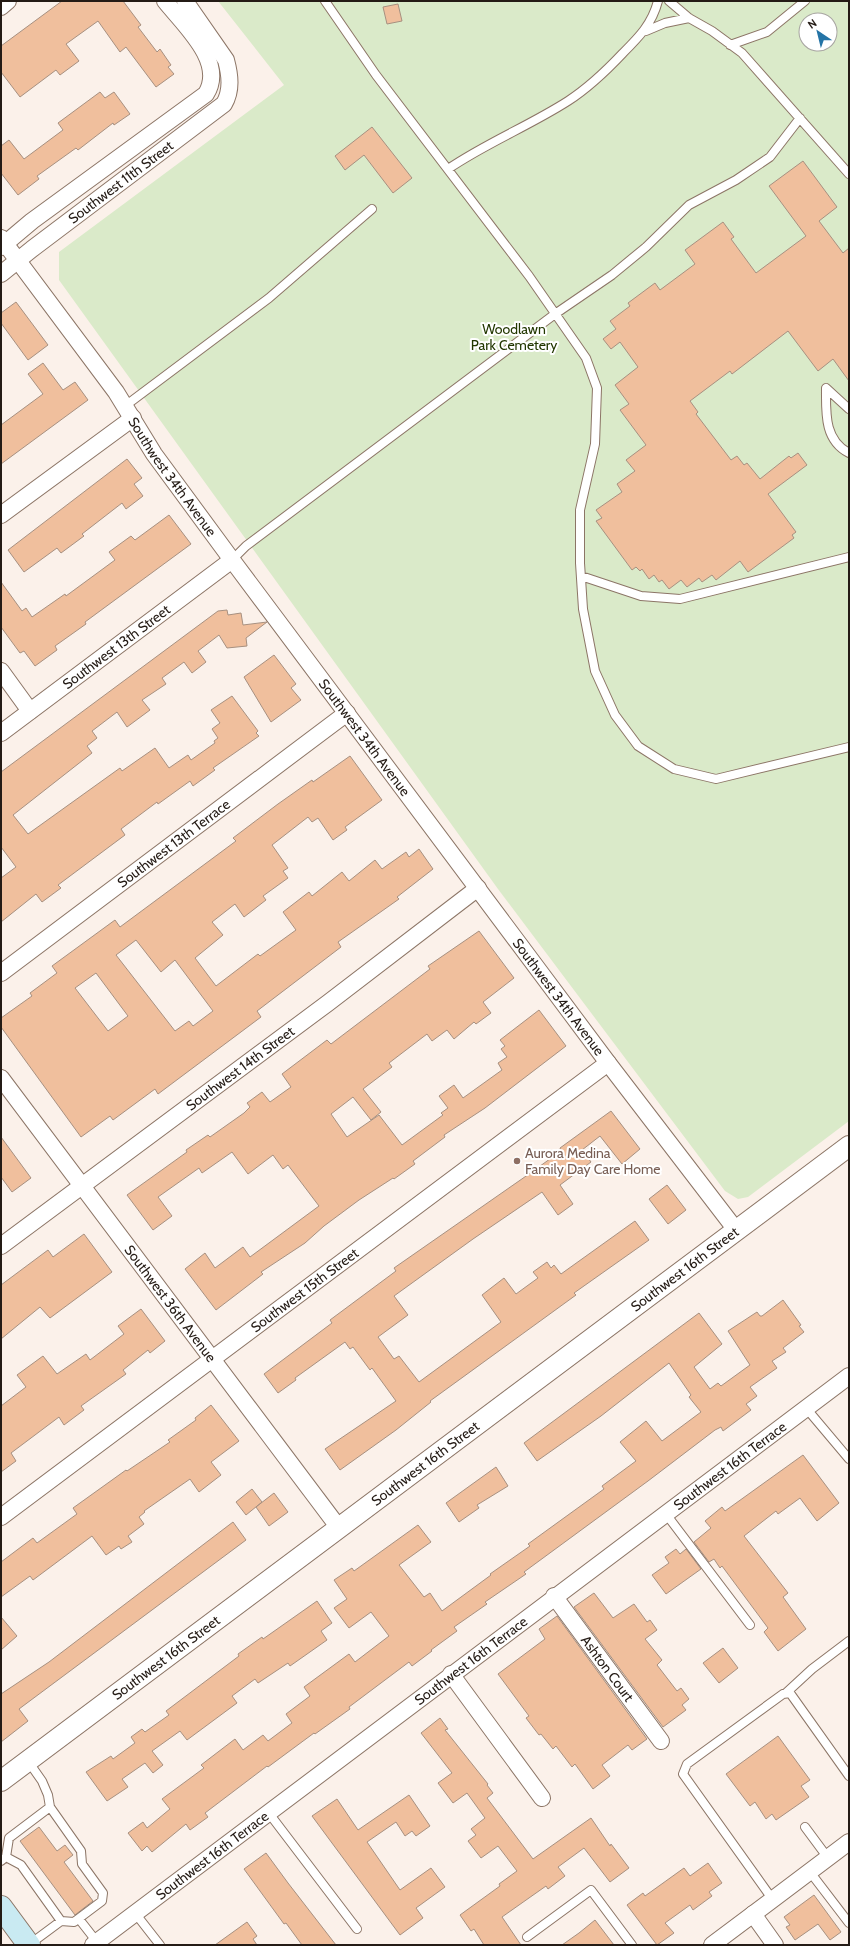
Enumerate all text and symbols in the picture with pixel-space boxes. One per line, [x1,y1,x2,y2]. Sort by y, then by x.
north arrow [798,12,838,52]
text: N [805,16,819,32]
street label: Southwest 11th Street [65,136,177,227]
park label: Woodlawn Park Cemetery [471,320,557,354]
street label: Southwest 34th Avenue [124,414,221,540]
street label: Southwest 13th Street [59,600,174,693]
street label: Southwest 34th Avenue [315,675,414,800]
street label: Southwest 13th Terrace [114,795,234,891]
street label: Southwest 34th Avenue [509,935,608,1059]
street label: Southwest 14th Street [182,1022,298,1114]
place label: Aurora Medina Family Day Care Home [525,1144,660,1178]
marker: Aurora Medina Family Day Care Home [512,1156,522,1166]
street label: Southwest 16th Street [627,1223,742,1315]
street label: Southwest 36th Avenue [121,1241,220,1366]
street label: Southwest 15th Street [247,1244,362,1336]
street label: Southwest 16th Street [368,1417,483,1510]
street label: Southwest 16th Terrace [670,1417,790,1514]
street label: Southwest 16th Street [108,1611,224,1704]
street label: Southwest 16th Terrace [411,1612,531,1709]
street label: Ashton Court [577,1632,638,1705]
street label: Southwest 16th Terrace [152,1807,272,1904]

